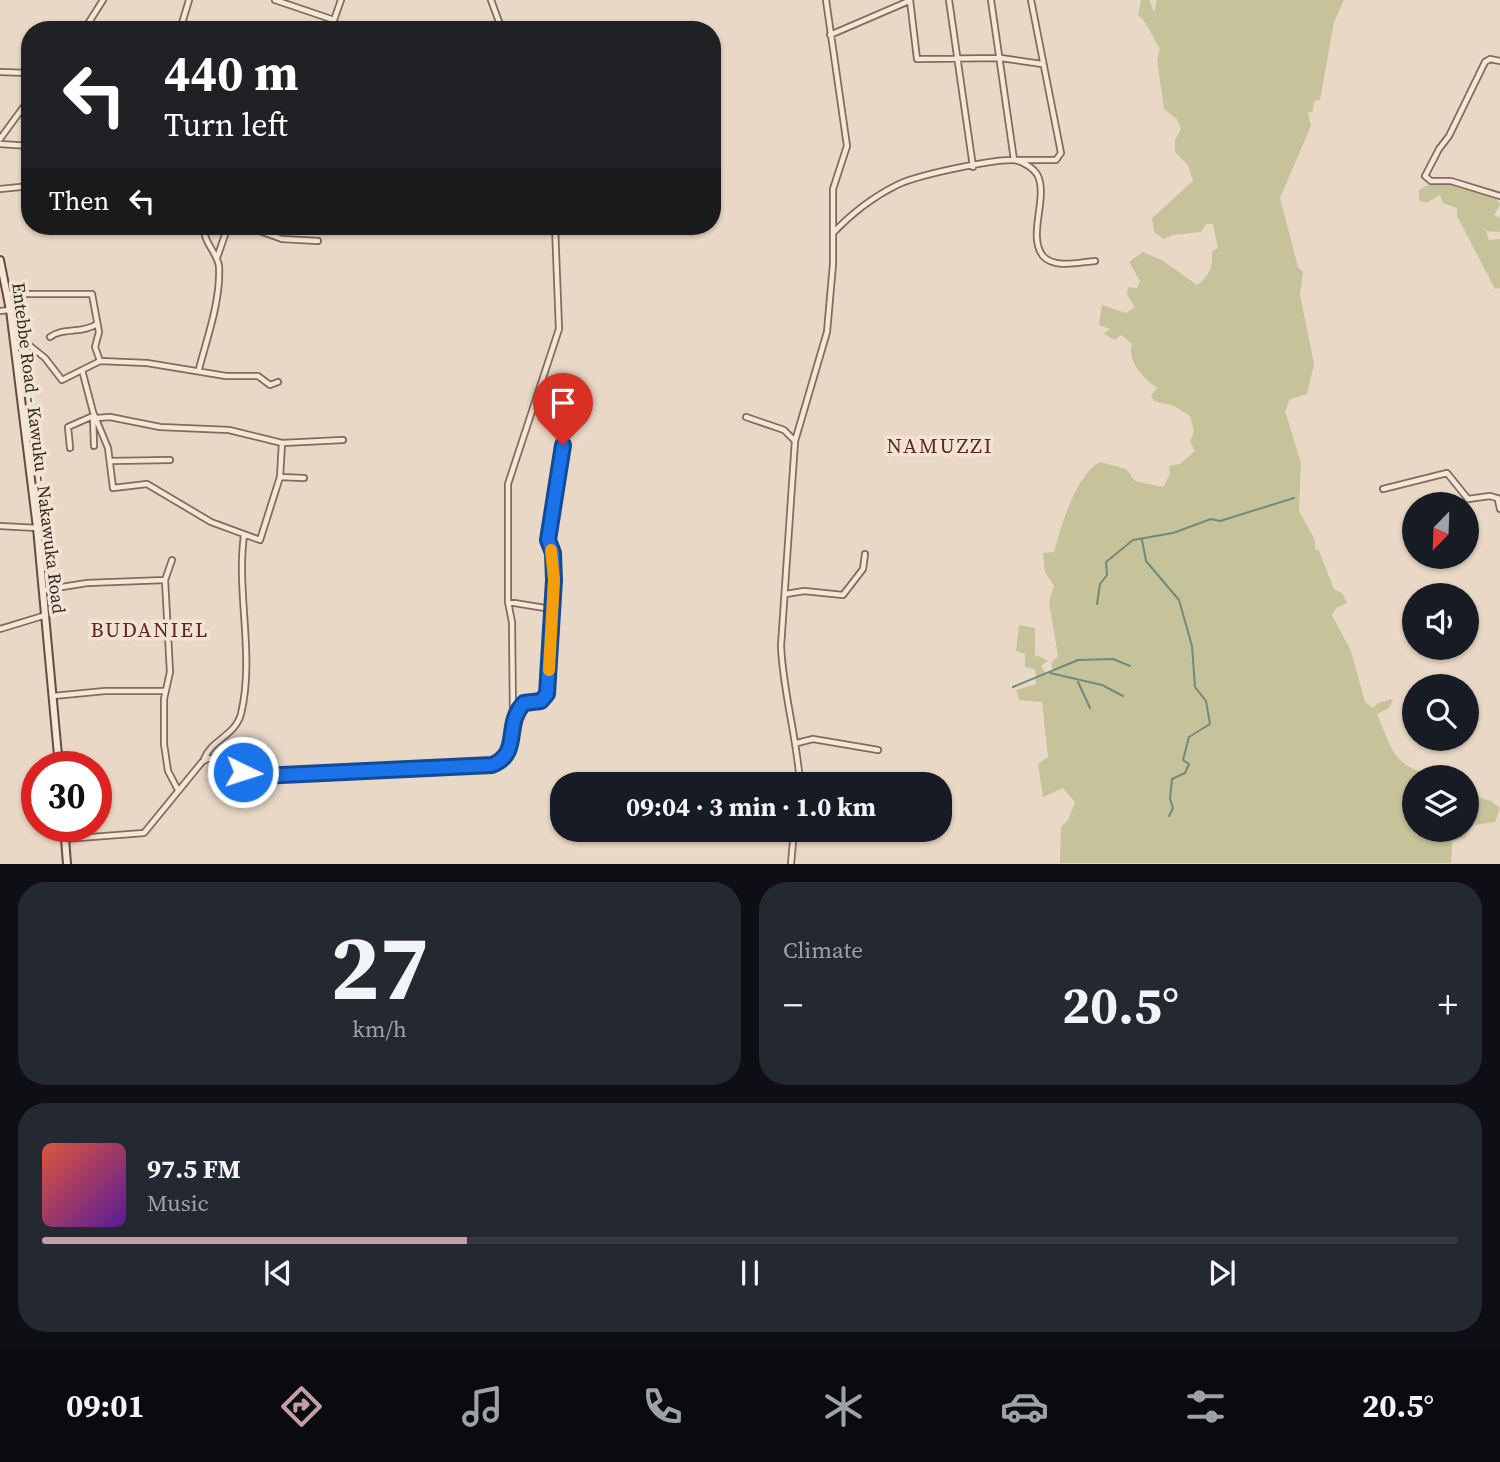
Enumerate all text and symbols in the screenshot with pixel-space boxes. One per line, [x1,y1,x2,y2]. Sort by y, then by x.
text: 440 m [164,39,299,106]
icon: left [49,49,140,140]
text: Turn left [164,103,288,147]
icon: left [123,182,161,220]
text: Then [49,183,109,219]
street label: Entebbe Road - Kawuku - Nakawuka Road [6,281,72,615]
pin [533,373,593,445]
icon: arrive [544,384,582,422]
district label: NAMUZZI [886,431,994,460]
north arrow [1402,492,1479,569]
map controls [1402,492,1479,842]
button: sound [1402,583,1479,660]
district label: BUDANIEL [90,615,210,644]
button: search [1402,674,1479,751]
position arrow [206,735,280,809]
speed limit sign: 30 [21,751,112,842]
button: layers [1402,765,1479,842]
text: 09:04 · 3 min · 1.0 km [626,789,876,825]
text: 27 [330,905,429,1029]
text: Climate [783,934,863,966]
text: 20.5° [1062,969,1179,1040]
text: − [783,979,803,1031]
text: + [1438,979,1458,1031]
text: km/h [352,1013,407,1045]
text: 97.5 FM [147,1151,241,1187]
text: Music [147,1187,209,1219]
icon: previous [259,1254,297,1292]
icon: pause [731,1254,769,1292]
icon: next [1203,1254,1241,1292]
icon: directions [277,1382,326,1431]
icon: music [458,1382,507,1431]
icon: phone [638,1382,687,1431]
icon: climate [819,1382,868,1431]
icon: car [1000,1382,1049,1431]
icon: filters [1181,1382,1230,1431]
text: 09:01 [66,1384,145,1428]
text: 20.5° [1362,1384,1434,1428]

